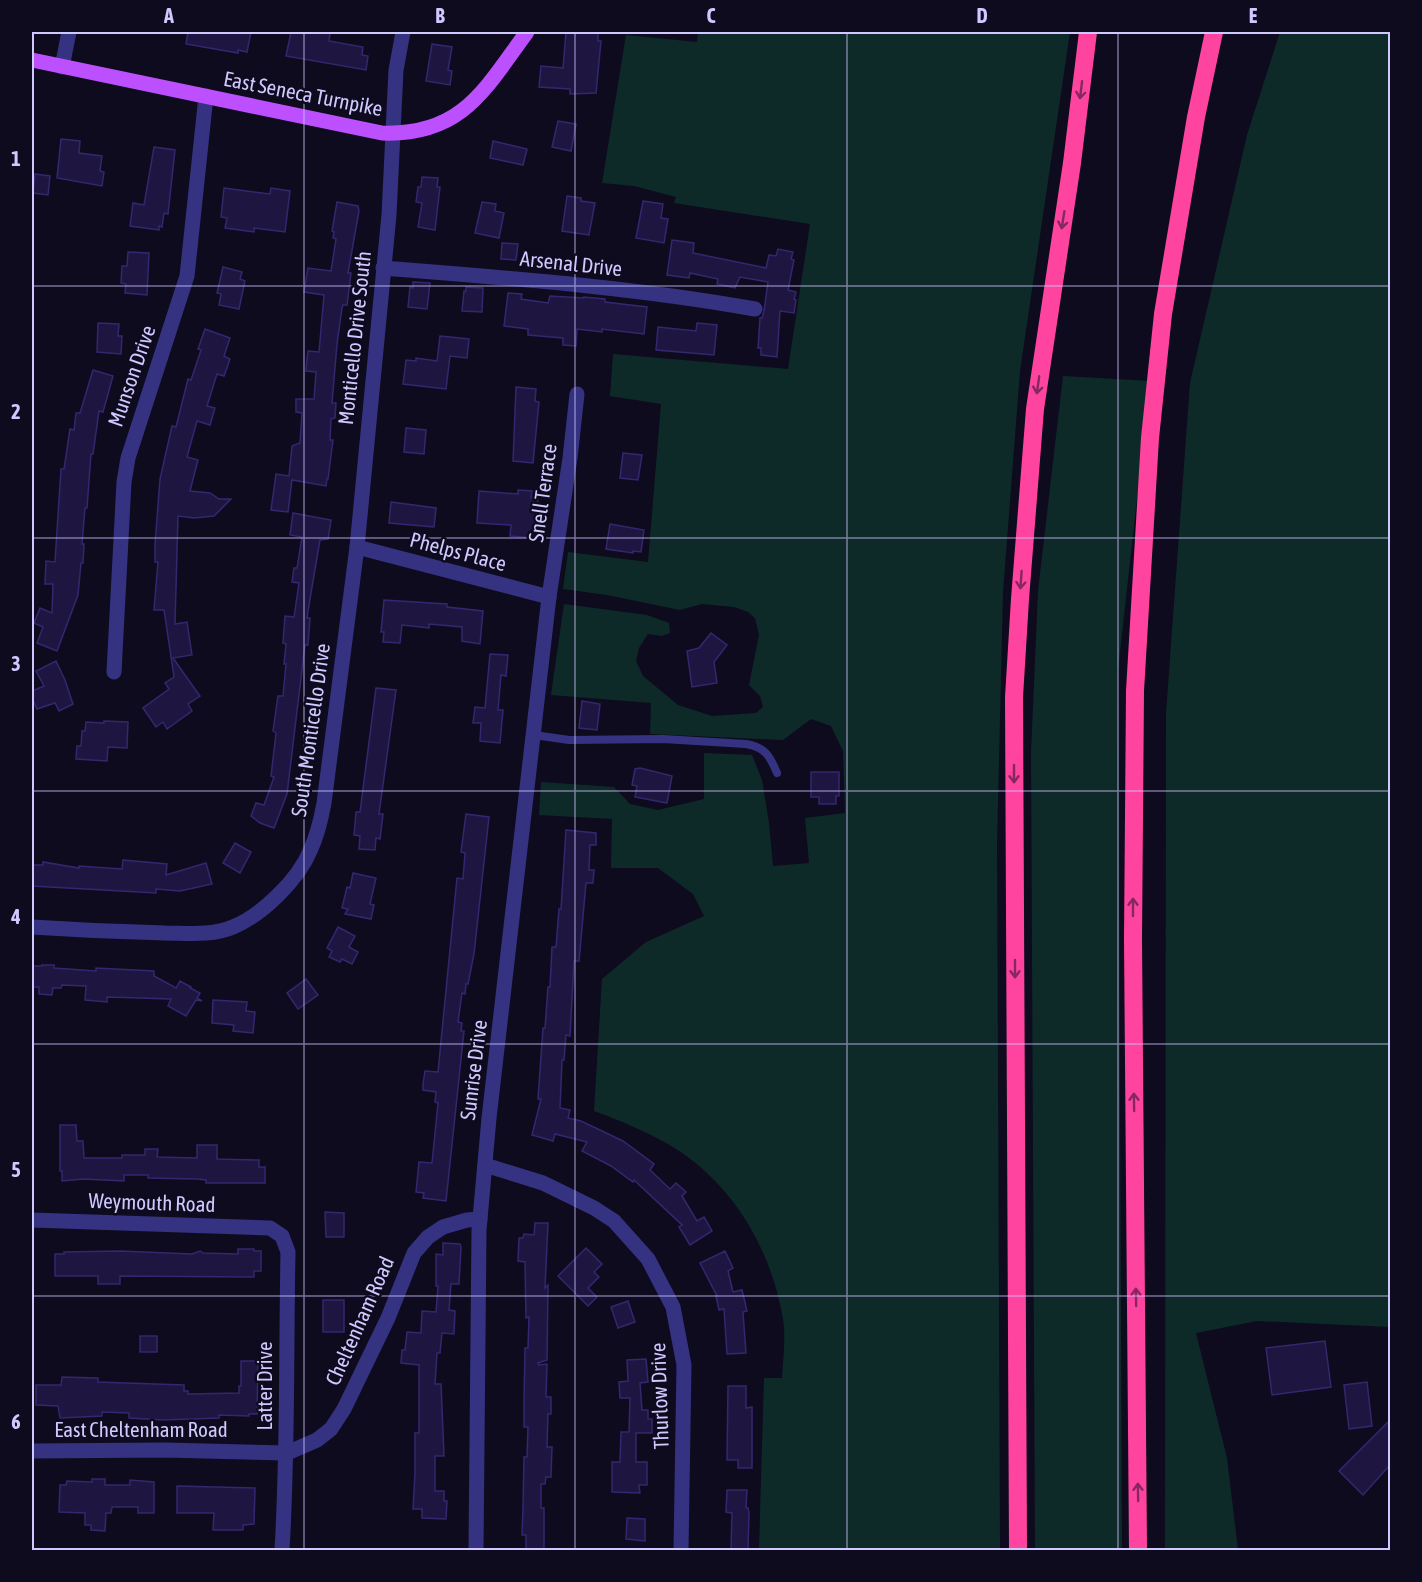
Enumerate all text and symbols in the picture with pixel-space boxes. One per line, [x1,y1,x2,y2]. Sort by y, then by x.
text: A [163,4,174,27]
text: B [435,4,445,27]
text: C [707,4,716,27]
text: D [976,4,988,27]
text: E [1249,4,1258,27]
street label: East Seneca Turnpike [222,66,385,120]
one-way arrow [1076,79,1087,99]
text: 1 [11,147,21,170]
one-way arrow [1058,210,1069,230]
street label: Arsenal Drive [519,246,623,280]
street label: Monticello Drive South [333,250,375,426]
street label: Munson Drive [103,322,160,429]
one-way arrow [1033,375,1044,395]
text: 2 [11,400,21,423]
street label: Snell Terrace [523,442,561,544]
street label: Phelps Place [407,527,509,575]
one-way arrow [1015,569,1026,589]
street label: South Monticello Drive [286,642,334,818]
text: 3 [11,652,21,675]
one-way arrow [1008,764,1020,784]
one-way arrow [1127,898,1139,918]
text: 4 [10,905,21,928]
one-way arrow [1009,959,1021,979]
street label: Sunrise Drive [455,1018,491,1121]
one-way arrow [1128,1093,1140,1113]
text: 5 [11,1158,21,1181]
street label: Weymouth Road [88,1188,216,1216]
street label: Cheltenham Road [320,1253,398,1389]
one-way arrow [1130,1288,1142,1308]
street label: Latter Drive [252,1341,276,1431]
street label: Thurlow Drive [645,1342,673,1450]
text: 6 [11,1410,21,1433]
street label: East Cheltenham Road [54,1417,228,1441]
one-way arrow [1132,1483,1144,1503]

